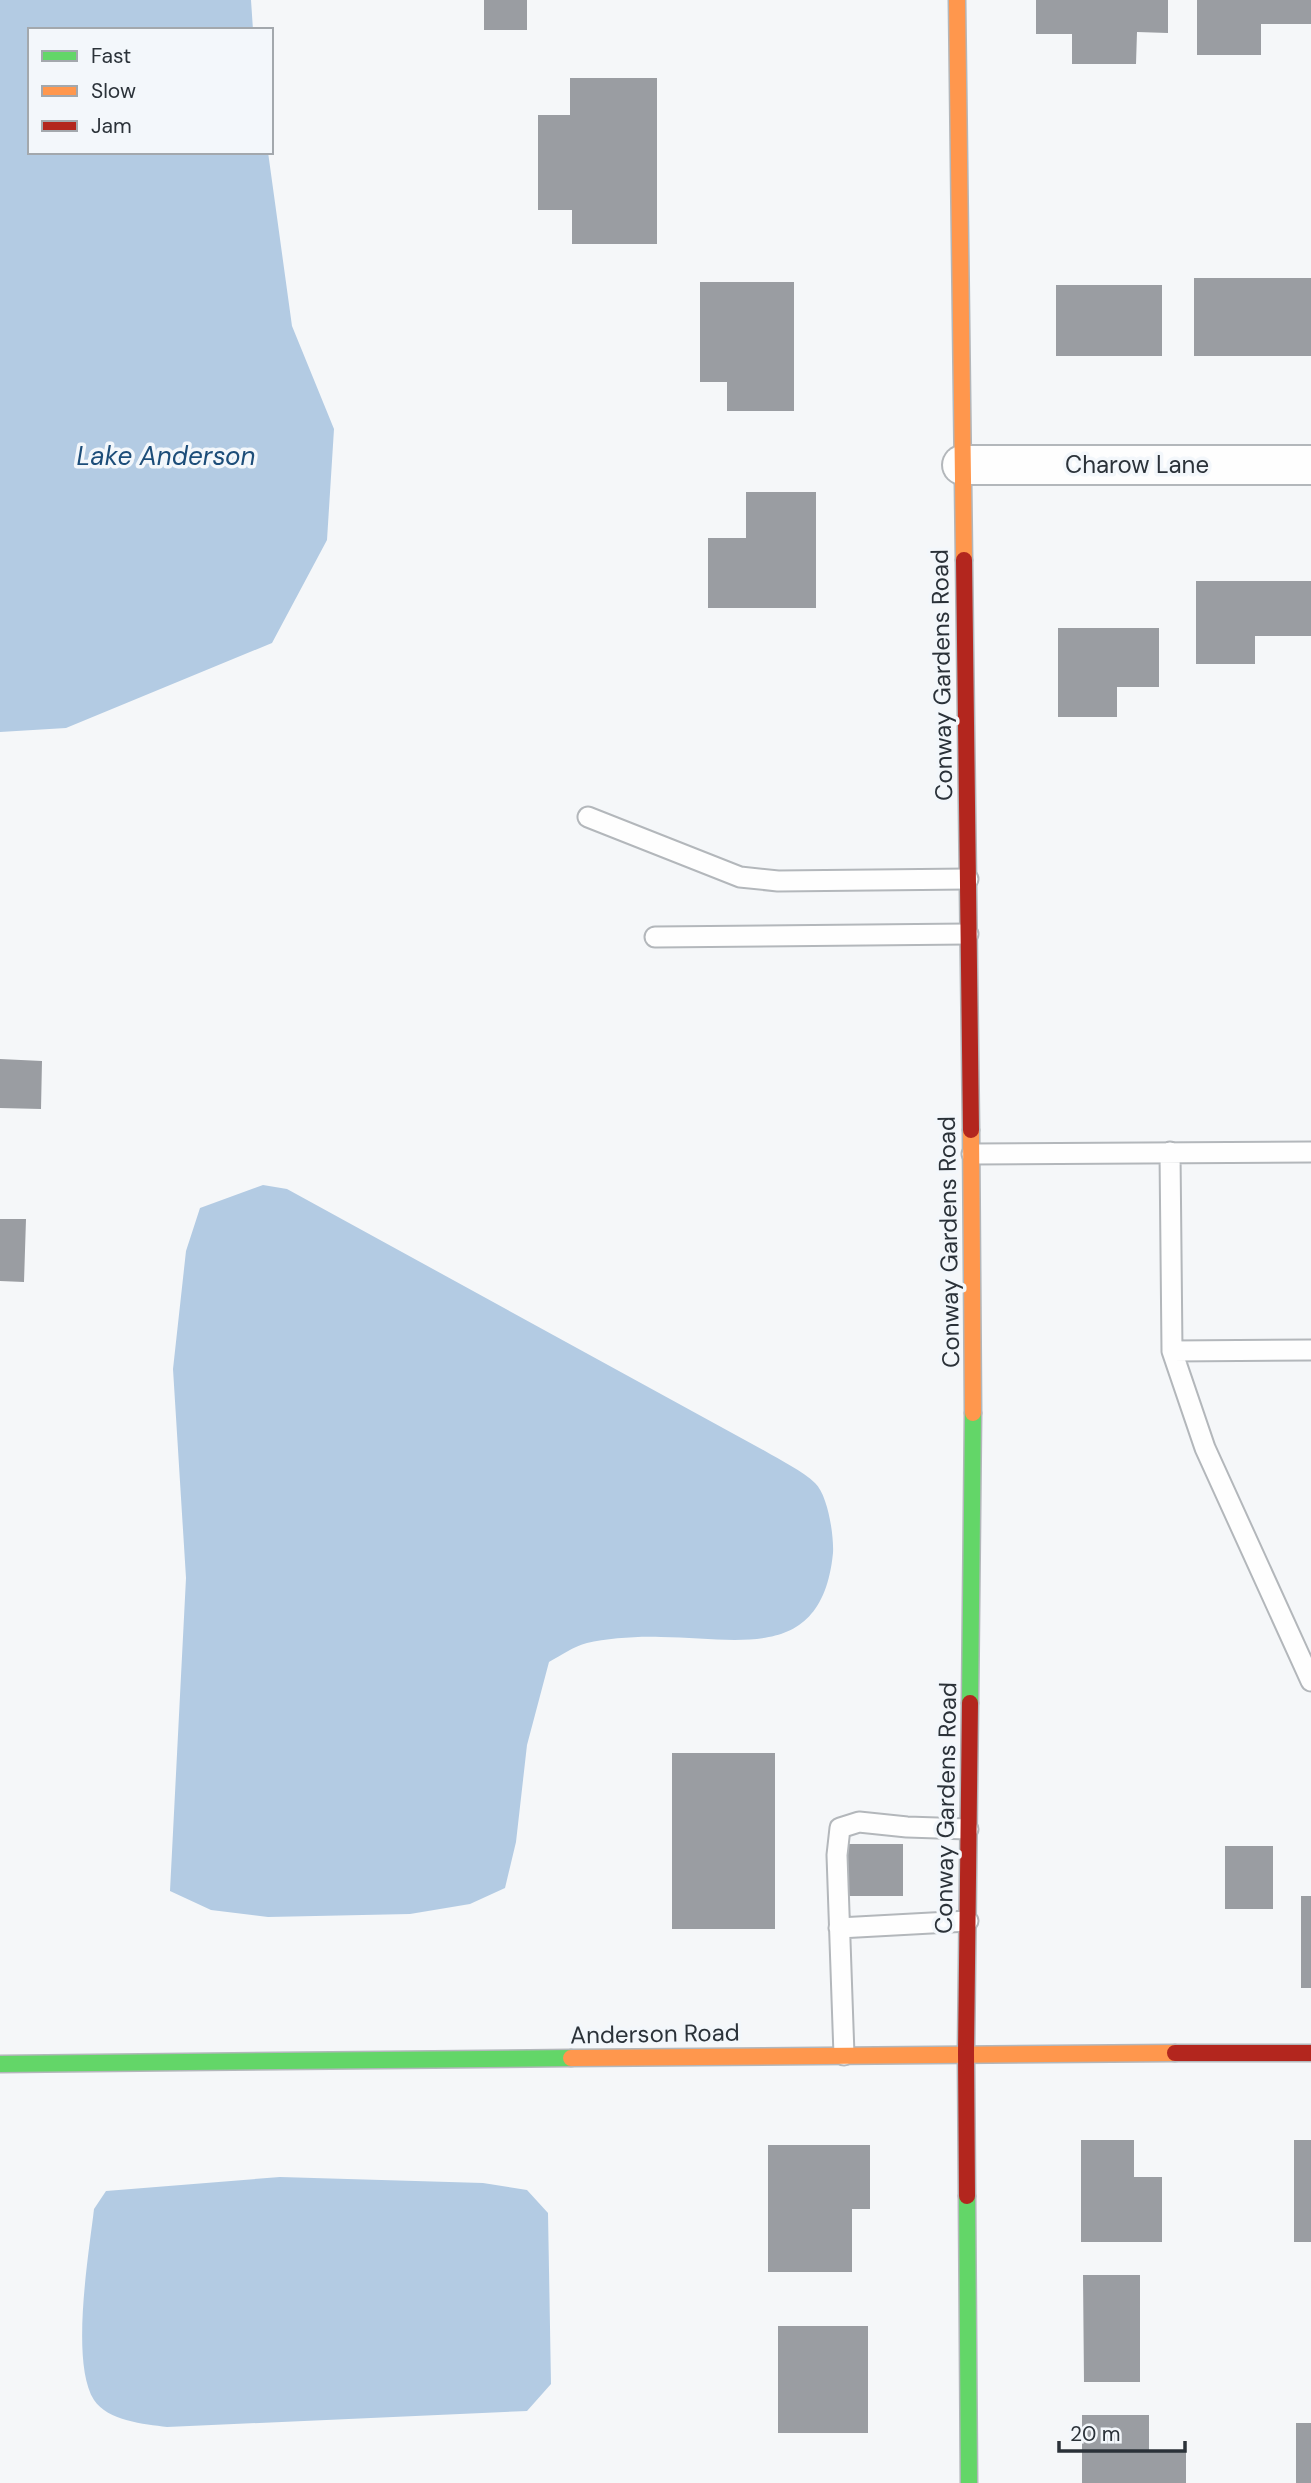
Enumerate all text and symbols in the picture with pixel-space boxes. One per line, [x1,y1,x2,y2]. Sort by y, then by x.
legend [28,28,273,154]
text: Fast [91,42,131,70]
text: Slow [91,77,136,105]
text: Jam [91,112,132,140]
water label: Lake Anderson [77,439,255,473]
street label: Charow Lane [1065,449,1209,480]
street label: Conway Gardens Road [924,549,959,801]
street label: Conway Gardens Road [931,1116,966,1368]
street label: Conway Gardens Road [928,1682,963,1934]
street label: Anderson Road [570,2017,740,2050]
scale bar [1059,2410,1185,2454]
text: 20 m [1070,2420,1121,2448]

